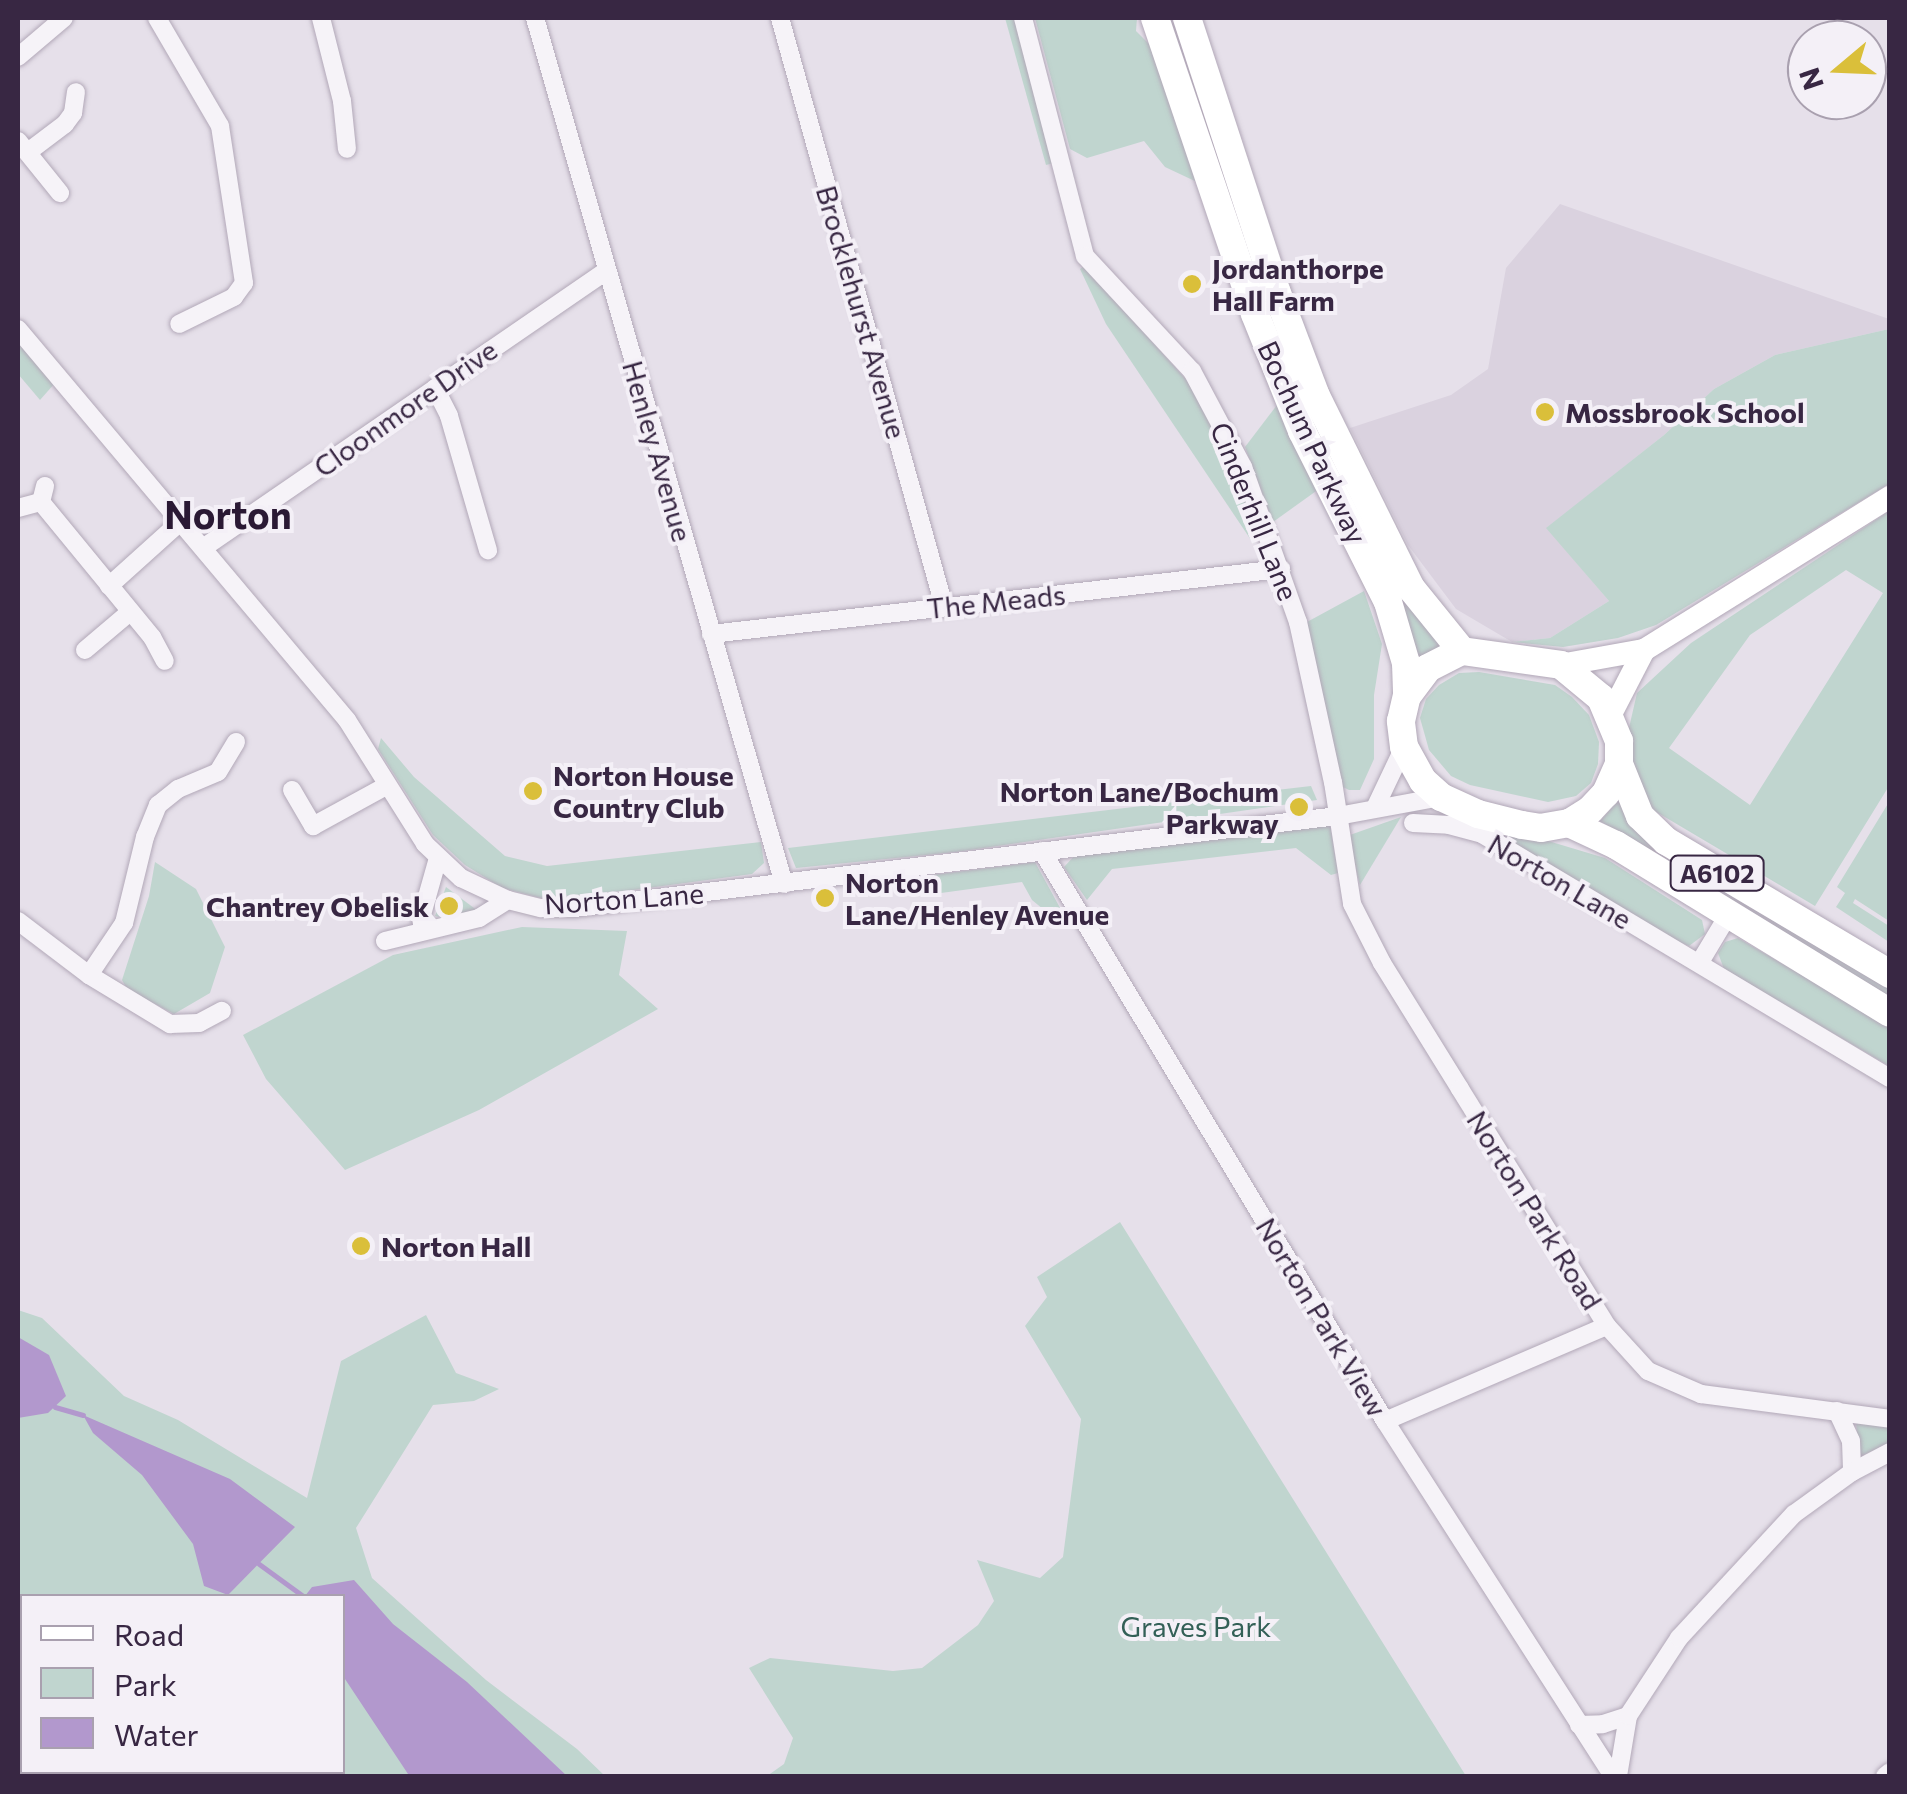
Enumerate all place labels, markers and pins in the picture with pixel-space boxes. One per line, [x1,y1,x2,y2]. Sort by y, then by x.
place label: Jordanthorpe Hall Farm [1212,251,1384,317]
marker: Jordanthorpe Hall Farm [1181,273,1203,295]
place label: Mossbrook School [1565,395,1805,429]
marker: Mossbrook School [1534,401,1556,423]
place label: Norton House Country Club [553,758,734,824]
place label: Norton Lane/Bochum Parkway [1000,774,1279,840]
marker: Norton House Country Club [522,780,544,802]
marker: Norton Lane/Bochum Parkway [1288,796,1310,818]
place label: Norton Lane/Henley Avenue [845,865,1109,931]
marker: Norton Lane/Henley Avenue [814,887,836,909]
place label: Chantrey Obelisk [206,889,429,923]
marker: Chantrey Obelisk [438,895,460,917]
place label: Norton Hall [381,1229,531,1263]
marker: Norton Hall [350,1235,372,1257]

